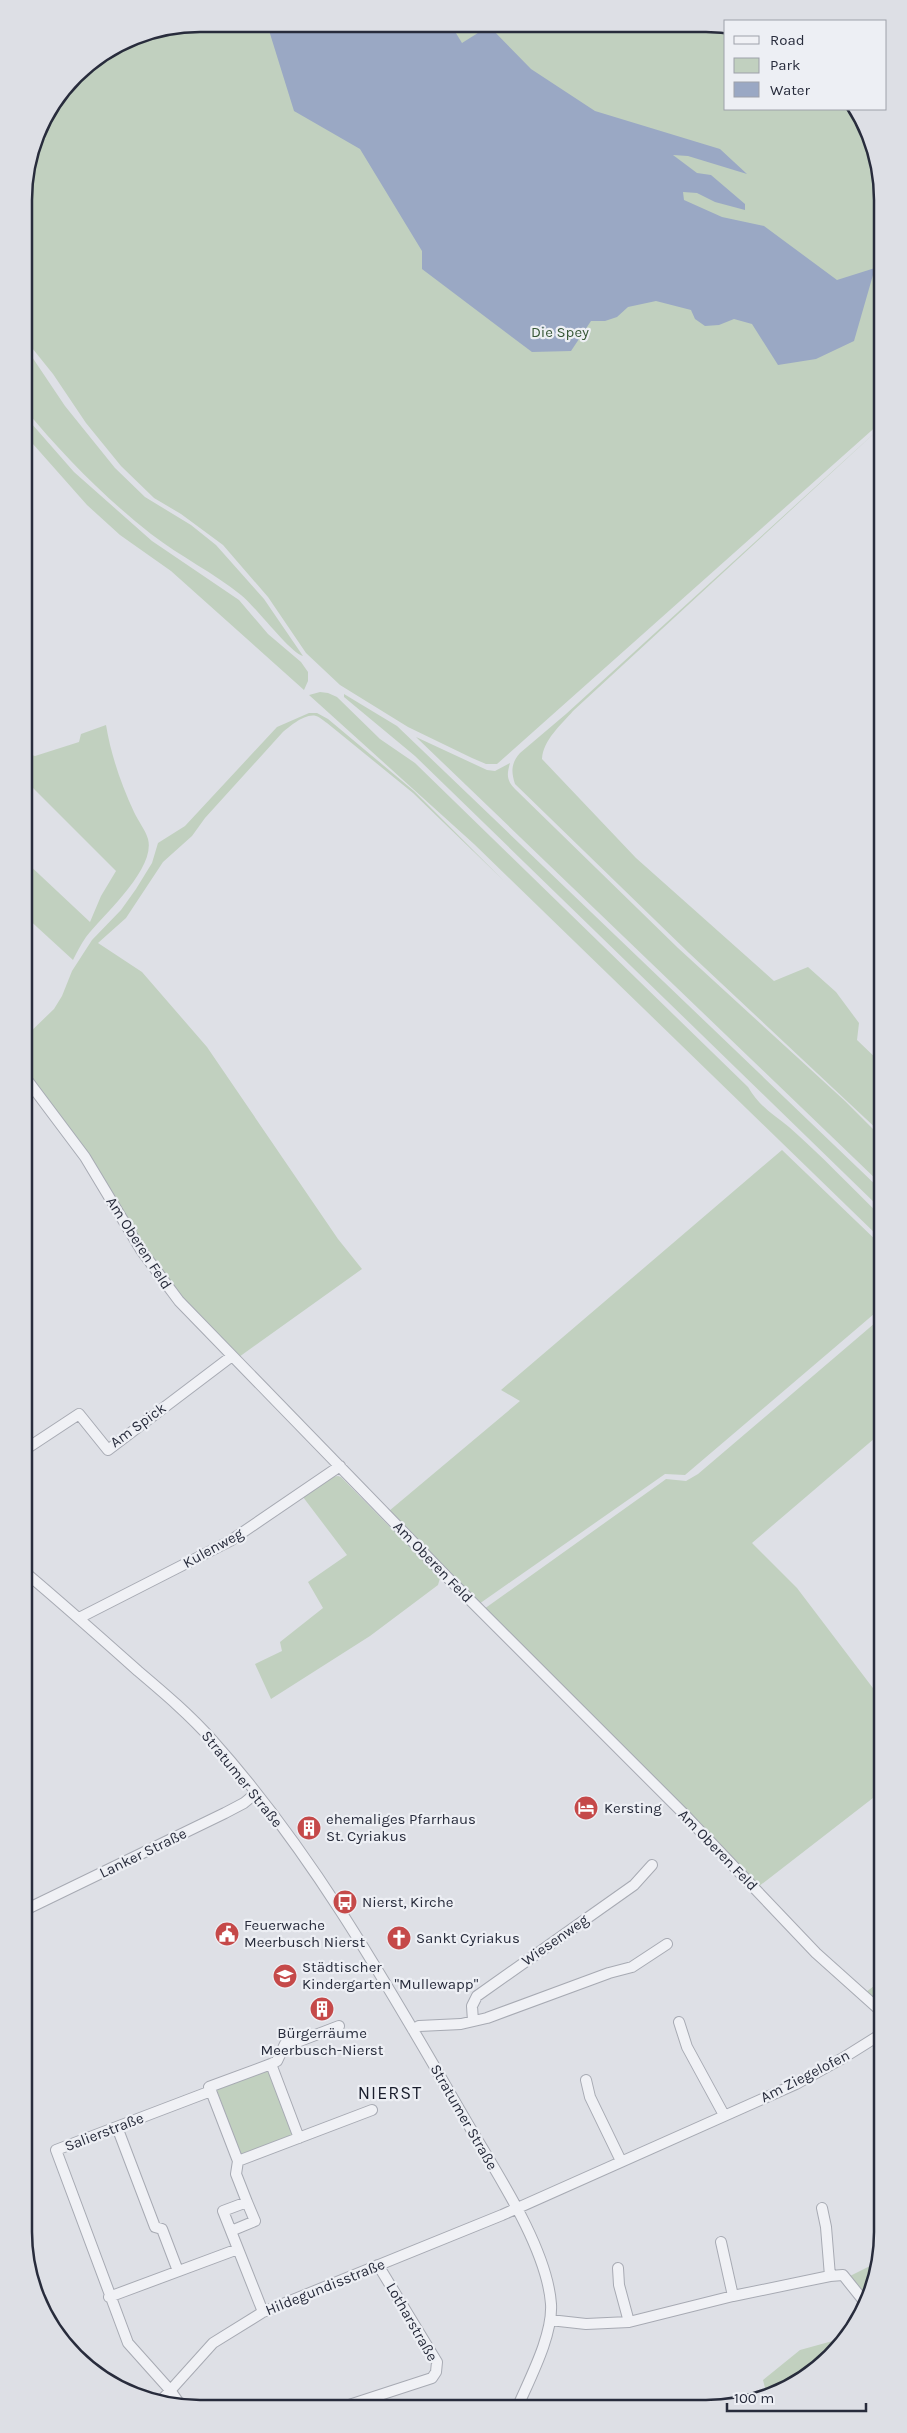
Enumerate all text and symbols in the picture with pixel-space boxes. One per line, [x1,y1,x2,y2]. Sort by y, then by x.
legend [724,20,887,110]
text: Road [770,31,805,49]
text: Park [770,56,800,74]
text: Water [770,81,811,99]
park label: Die Spey [531,323,589,341]
street label: Am Oberen Feld [102,1193,176,1293]
street label: Am Spick [107,1399,169,1451]
street label: Am Oberen Feld [390,1517,476,1607]
street label: Kulenweg [180,1524,247,1572]
street label: Stratumer Straße [198,1727,286,1831]
hotel icon: Kersting [573,1795,599,1821]
place label: Kersting [604,1799,662,1817]
street label: Am Oberen Feld [675,1805,761,1895]
place label: ehemaliges Pfarrhaus St. Cyriakus [326,1810,476,1845]
building icon: ehemaliges Pfarrhaus St. Cyriakus [296,1815,322,1841]
street label: Lanker Straße [96,1824,190,1882]
bus stop icon: Nierst, Kirche [332,1889,358,1915]
place label: Nierst, Kirche [362,1893,454,1911]
street label: Wiesenweg [518,1910,592,1970]
place label: Feuerwache Meerbusch Nierst [244,1916,365,1951]
public building icon: Feuerwache Meerbusch Nierst [214,1921,240,1947]
church icon: Sankt Cyriakus [386,1925,412,1951]
place label: Sankt Cyriakus [416,1929,520,1947]
place label: Städtischer Kindergarten "Mullewapp" [302,1958,479,1993]
school or university icon: Städtischer Kindergarten "Mullewapp" [272,1963,298,1989]
building icon: Bürgerräume Meerbusch-Nierst [309,1996,335,2022]
place label: Bürgerräume Meerbusch-Nierst [261,2024,384,2059]
street label: Am Ziegelofen [757,2046,853,2106]
street label: Stratumer Straße [426,2061,502,2173]
district label: NIERST [358,2082,422,2104]
street label: Salierstraße [62,2109,146,2155]
street label: Hildegundisstraße [263,2255,387,2319]
street label: Lotharstraße [382,2280,442,2364]
scale bar [727,2380,866,2412]
text: 100 m [734,2389,774,2407]

